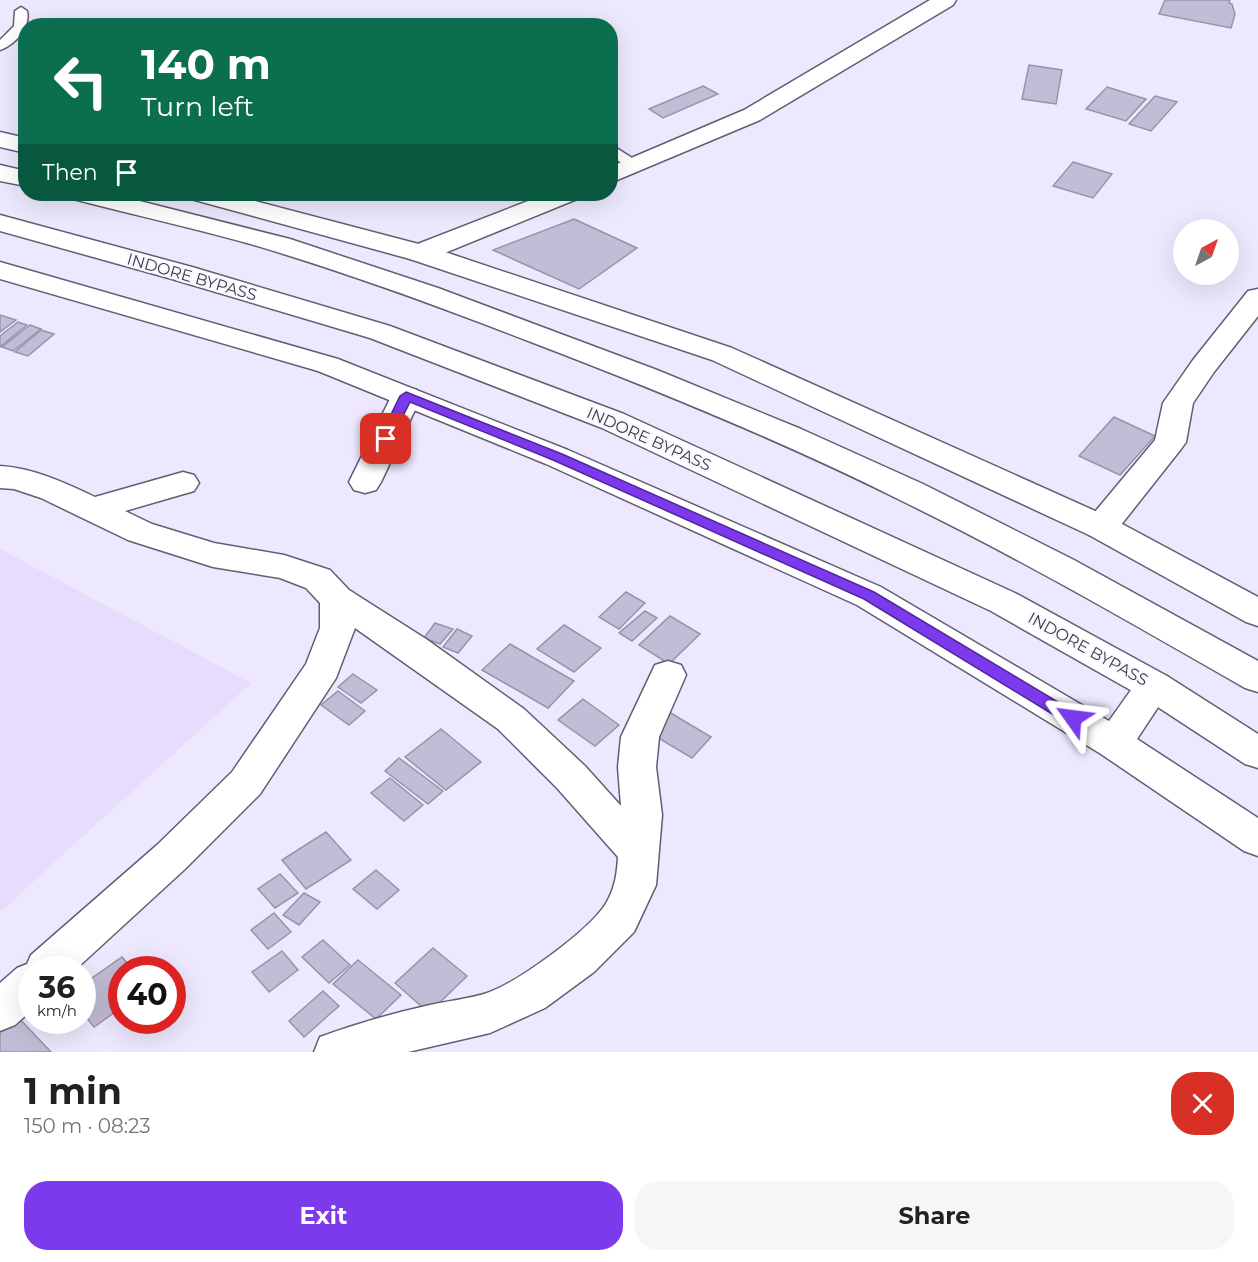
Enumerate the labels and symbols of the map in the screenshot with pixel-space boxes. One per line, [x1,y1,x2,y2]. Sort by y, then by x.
north arrow [1173,219,1239,285]
street label: INDORE BYPASS [125,249,259,305]
street label: INDORE BYPASS [584,403,714,475]
pin [360,413,411,464]
street label: INDORE BYPASS [1025,608,1151,690]
position arrow [1041,686,1105,750]
speed limit sign: 40 [108,956,186,1034]

